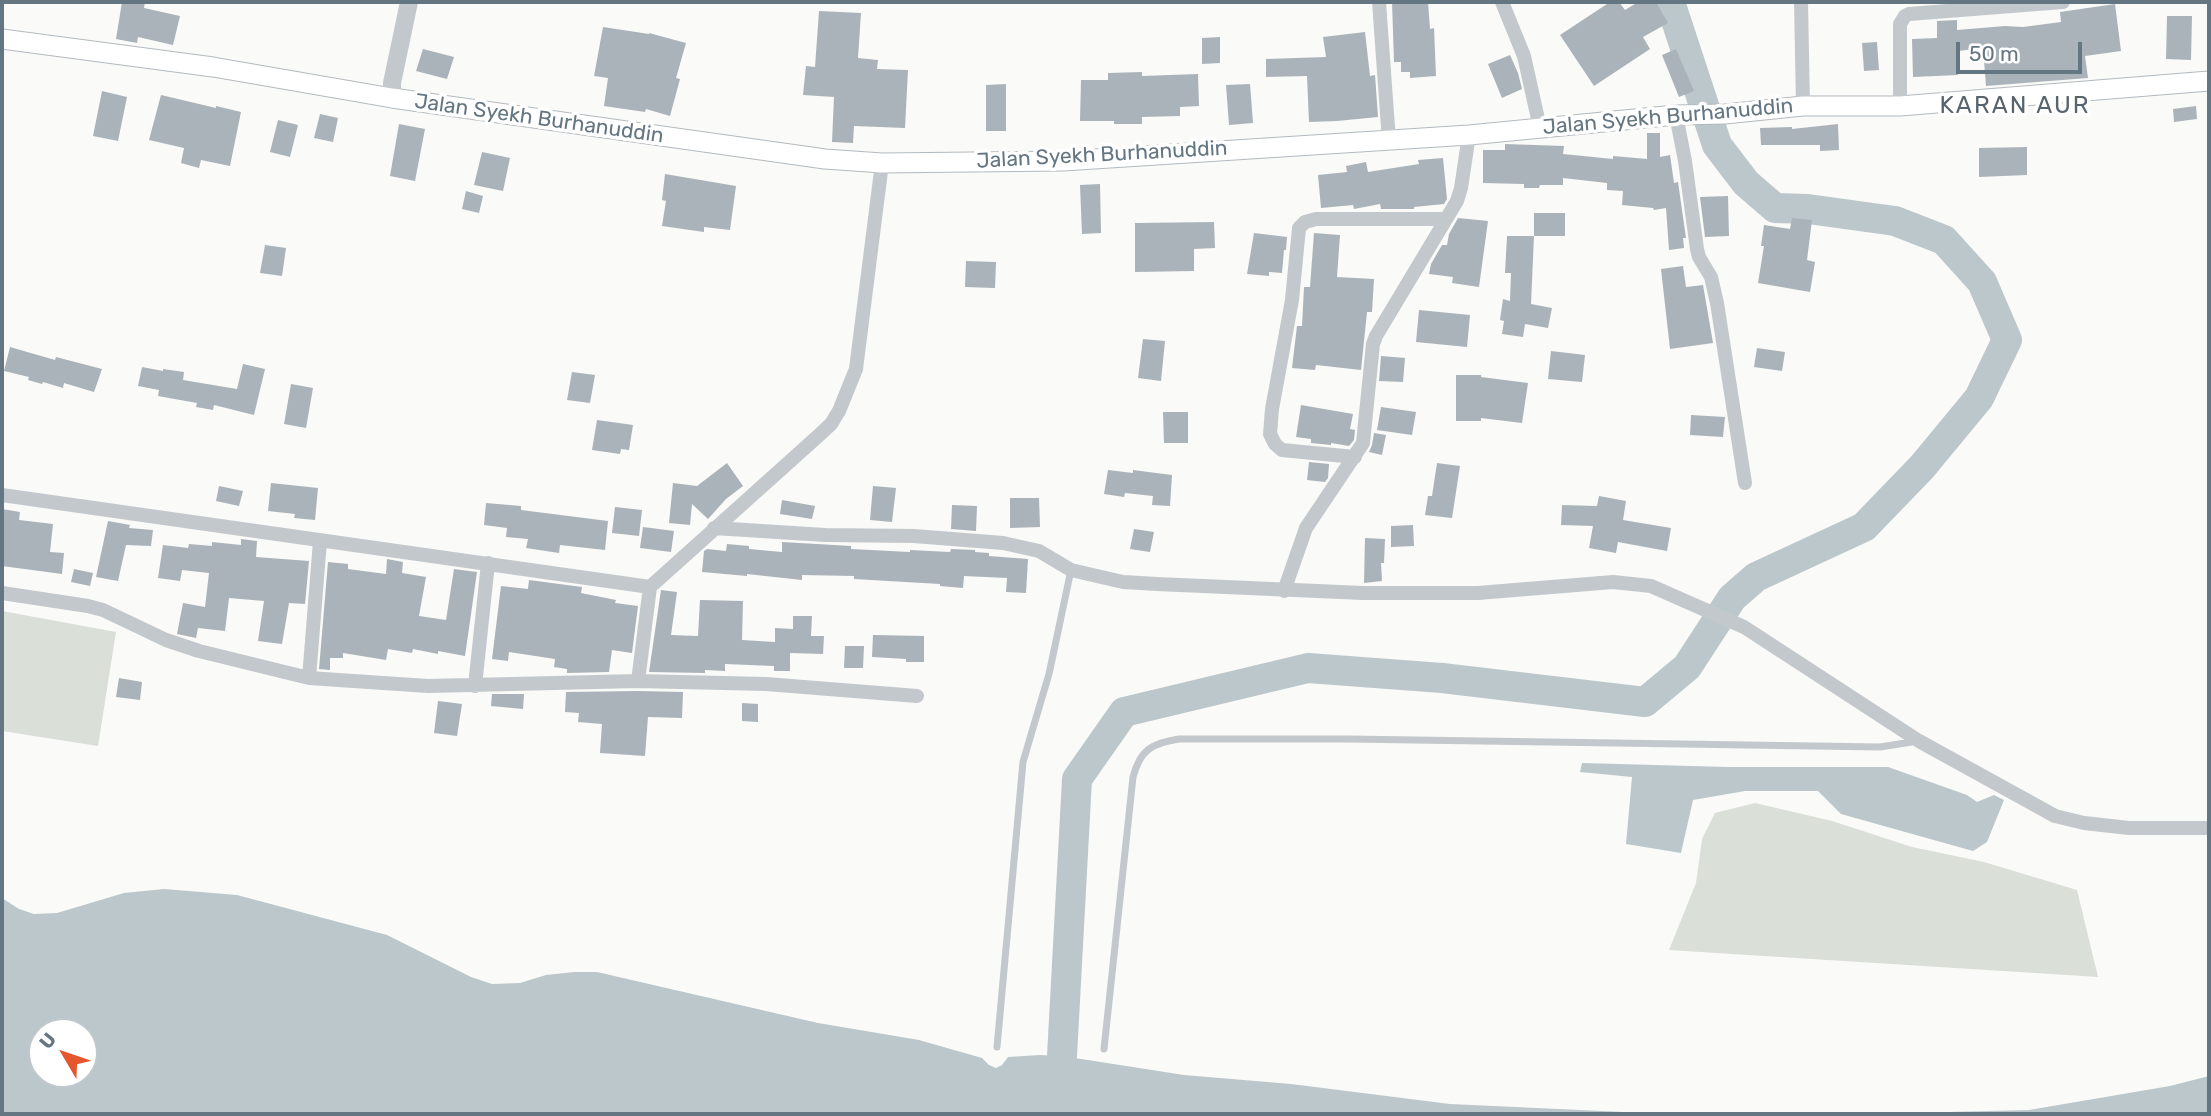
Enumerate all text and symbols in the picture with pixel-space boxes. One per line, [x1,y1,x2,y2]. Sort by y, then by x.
scale bar [1959,28,2085,72]
text: 50 m [1969,41,2019,66]
street label: Jalan Syekh Burhanuddin [413,89,665,149]
district label: KARAN AUR [1941,92,2089,120]
street label: Jalan Syekh Burhanuddin [1542,93,1794,141]
street label: Jalan Syekh Burhanuddin [976,136,1228,174]
north arrow [28,1018,98,1088]
text: U [35,1028,61,1053]

